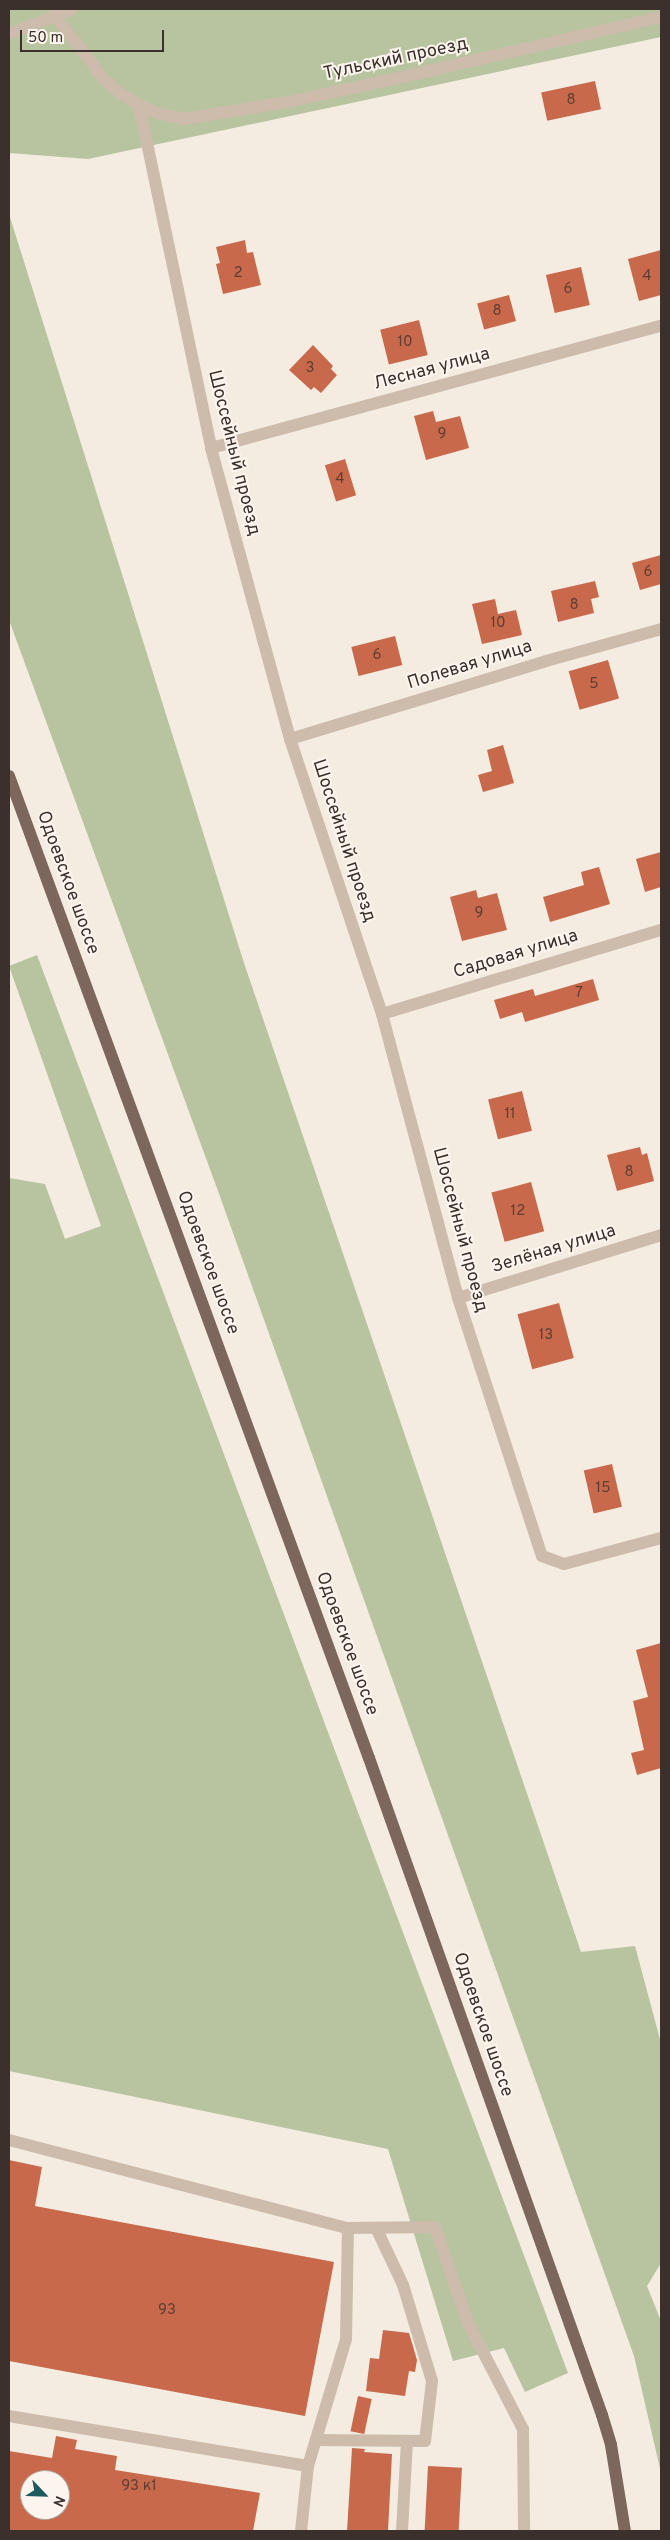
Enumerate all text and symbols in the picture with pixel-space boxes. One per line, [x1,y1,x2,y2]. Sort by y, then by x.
scale bar [22,20,166,52]
text: 50 m [28,29,63,48]
street label: Тульский проезд [322,34,470,86]
house number: 8 [566,92,576,110]
house number: 2 [233,265,243,283]
house number: 4 [642,268,652,286]
house number: 6 [564,281,572,299]
house number: 8 [492,303,502,321]
house number: 10 [397,334,413,352]
street label: Лесная улица [372,344,492,396]
house number: 3 [305,360,315,378]
street label: Шоссейный проезд [202,368,264,538]
house number: 9 [438,426,446,444]
house number: 4 [335,471,345,489]
house number: 6 [644,564,652,582]
house number: 8 [569,597,579,615]
house number: 10 [490,615,506,633]
street label: Полевая улица [405,637,535,695]
house number: 6 [373,647,381,665]
house number: 5 [589,676,599,694]
street label: Шоссейный проезд [306,757,380,925]
street label: Одоевское шоссе [31,808,103,958]
house number: 9 [475,905,483,923]
street label: Садовая улица [451,926,581,984]
house number: 7 [575,985,583,1003]
house number: 11 [504,1106,516,1124]
street label: Шоссейный проезд [427,1145,491,1315]
house number: 8 [624,1164,634,1182]
street label: Одоевское шоссе [171,1188,243,1338]
house number: 12 [511,1203,525,1221]
street label: Зелёная улица [489,1221,619,1279]
house number: 13 [539,1327,553,1345]
house number: 15 [596,1480,610,1498]
street label: Одоевское шоссе [310,1569,382,1719]
street label: Одоевское шоссе [447,1950,517,2100]
house number: 93 [158,2302,176,2320]
north arrow [20,2470,70,2520]
house number: 93 к1 [121,2478,157,2496]
text: N [48,2493,68,2509]

